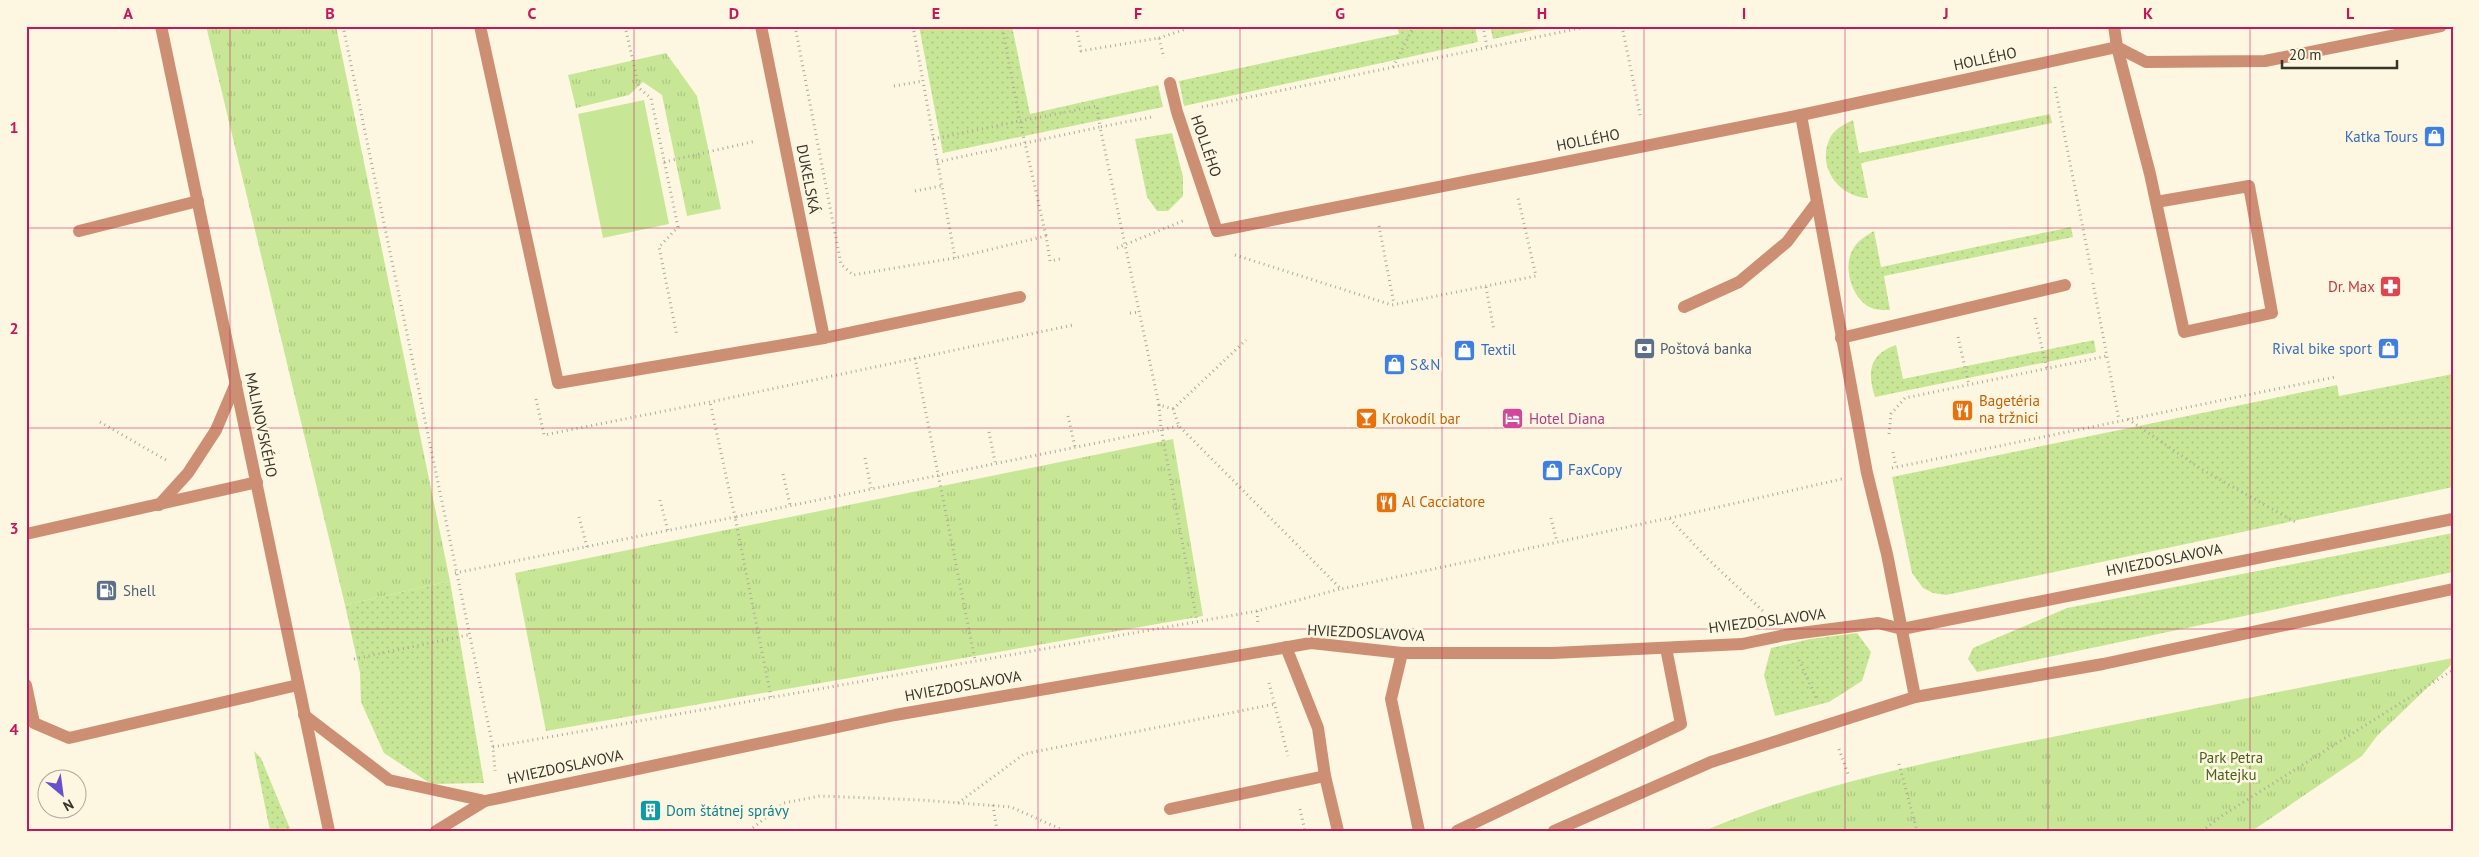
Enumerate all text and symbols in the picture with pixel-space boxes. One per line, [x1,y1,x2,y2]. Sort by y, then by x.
text: A [123,3,133,23]
text: B [325,3,335,23]
text: C [528,3,537,23]
text: D [729,3,739,23]
text: E [932,3,940,23]
text: F [1134,3,1142,23]
text: G [1335,3,1345,23]
text: H [1537,3,1547,23]
text: I [1742,3,1746,23]
text: J [1942,3,1949,23]
text: K [2143,3,2153,23]
text: L [2346,3,2355,23]
scale bar [2282,38,2396,70]
street label: HOLLÉHO [1952,43,2018,74]
text: 20 m [2289,45,2322,64]
street label: HOLLÉHO [1187,112,1226,179]
text: 1 [9,117,19,137]
street label: HOLLÉHO [1555,124,1621,155]
shop icon: Katka Tours [2422,125,2446,149]
place label: Katka Tours [2345,127,2418,146]
street label: DUKELSKÁ [792,143,825,215]
pharmacy icon: Dr. Max [2379,275,2403,299]
place label: Dr. Max [2328,277,2375,296]
text: 2 [9,318,19,338]
bank icon: Poštová banka [1632,337,1656,361]
shop icon: Rival bike sport [2376,337,2400,361]
shop icon: Textil [1453,338,1477,362]
place label: Poštová banka [1660,339,1752,358]
place label: Rival bike sport [2272,339,2372,358]
place label: Textil [1481,340,1517,359]
shop icon: S&N [1382,353,1406,377]
place label: S&N [1410,355,1440,374]
street label: MALINOVSKÉHO [241,371,282,479]
place label: Bagetéria na tržnici [1979,391,2040,427]
restaurant icon: Bagetéria na tržnici [1951,398,1975,422]
bar icon: Krokodíl bar [1354,407,1378,431]
hotel icon: Hotel Diana [1501,407,1525,431]
place label: Krokodíl bar [1382,409,1460,428]
place label: Hotel Diana [1529,409,1605,428]
shop icon: FaxCopy [1540,458,1564,482]
place label: FaxCopy [1568,460,1622,479]
restaurant icon: Al Cacciatore [1374,490,1398,514]
place label: Al Cacciatore [1402,492,1485,511]
text: 3 [9,518,19,538]
street label: HVIEZDOSLAVOVA [2104,539,2224,580]
fuel station icon: Shell [95,579,119,603]
place label: Shell [123,581,156,600]
street label: HVIEZDOSLAVOVA [1707,604,1827,637]
street label: HVIEZDOSLAVOVA [1307,620,1426,645]
street label: HVIEZDOSLAVOVA [903,666,1023,705]
text: 4 [9,719,19,739]
street label: HVIEZDOSLAVOVA [505,745,625,788]
park label: Park Petra Matejku [2199,748,2263,784]
north arrow [38,770,88,820]
text: N [60,795,77,815]
building icon: Dom štátnej správy [638,799,662,823]
place label: Dom štátnej správy [666,801,789,820]

